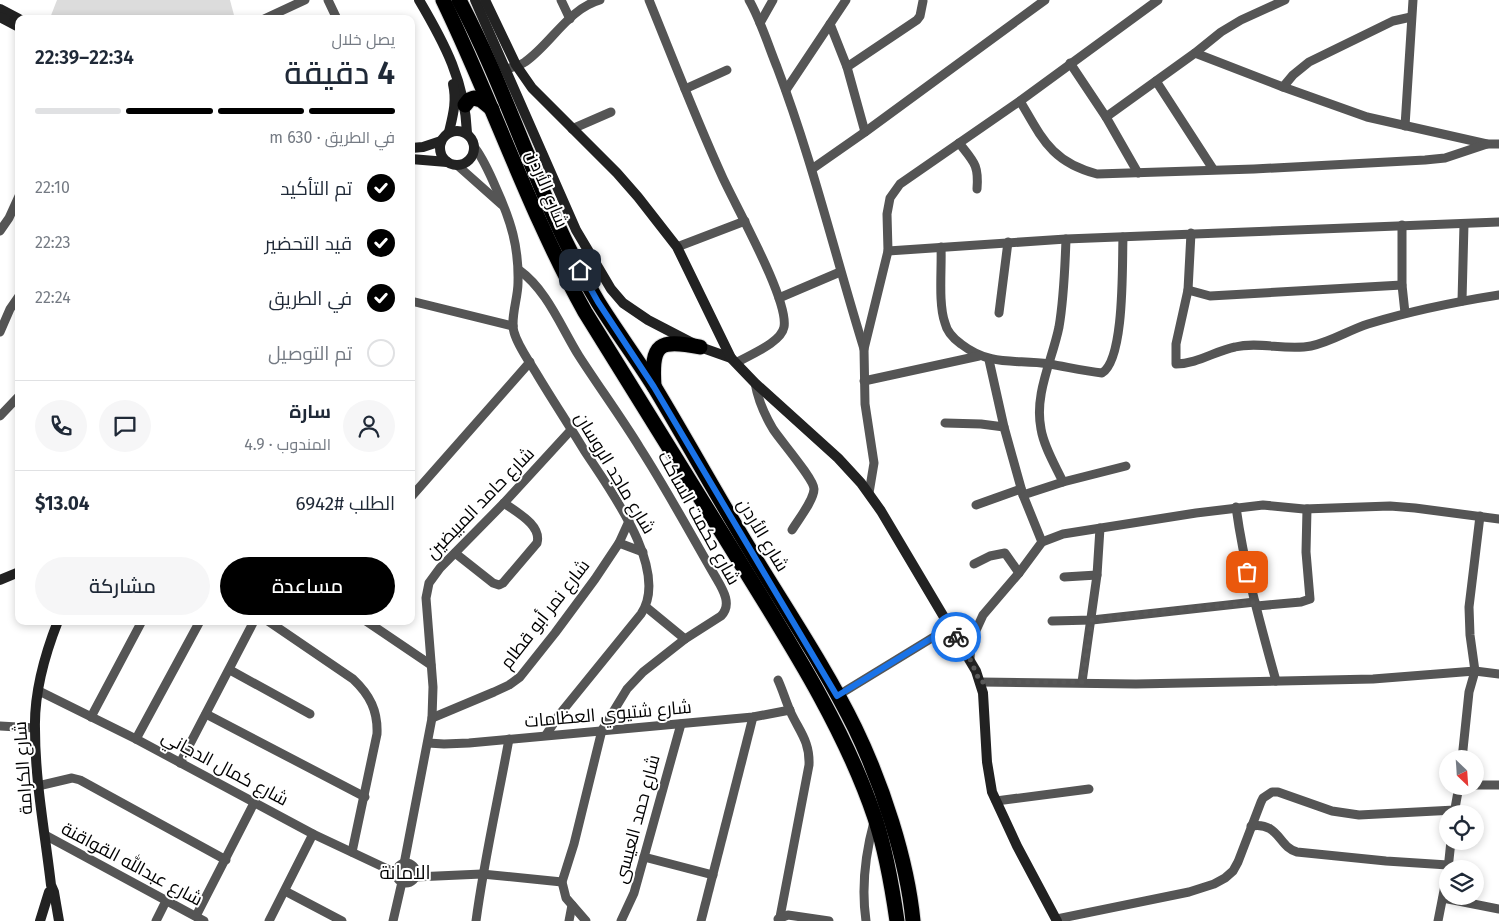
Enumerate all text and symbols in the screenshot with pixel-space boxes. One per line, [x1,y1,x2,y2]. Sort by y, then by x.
text: يصل خلال [331,30,395,49]
text: 22:34–22:39 [35,46,134,69]
text: 4 دقيقة [284,54,395,92]
text: في الطريق · 630 m [269,128,395,147]
street label: شارع الأردن [520,147,573,231]
icon: check [367,174,395,202]
text: تم التأكيد [280,177,352,200]
text: 22:10 [35,178,70,197]
icon: check [367,229,395,257]
text: قيد التحضير [265,232,352,255]
text: 22:23 [35,233,71,252]
pin [559,249,601,291]
icon: home [566,256,594,284]
icon: check [367,284,395,312]
text: في الطريق [269,287,352,310]
text: 22:24 [35,288,71,307]
text: تم التوصيل [268,342,352,365]
button: phone [35,400,87,452]
button: chat [99,400,151,452]
text: سارة [289,400,331,423]
button: person [343,400,395,452]
street label: شارع ماجد الروسان [569,408,660,538]
text: المندوب · 4.9 [244,435,331,454]
street label: شارع حامد المبيضين [421,443,540,564]
street label: شارع حكمت الساكت [652,447,745,589]
text: $13.04 [35,492,90,515]
text: الطلب #6942 [295,492,395,515]
street label: شارع الأردن [732,494,793,576]
pin [1226,551,1268,593]
street label: شارع نمر أبو قطام [496,555,595,674]
button: مشاركة [35,557,210,615]
button: مساعدة [220,557,395,615]
icon: bag [1233,558,1261,586]
courier [931,612,981,662]
icon: bike [942,623,970,651]
street label: شارع شتيوي العظامات [524,696,693,735]
street label: شارع الكرامة [9,721,38,815]
street label: شارع كمال الدجاني [156,725,292,813]
north arrow [1439,750,1484,795]
map controls [1439,750,1484,905]
street label: شارع حمد العيسى [609,752,666,886]
button: locate [1439,805,1484,850]
street label: شارع عبدالله القواقنة [57,817,207,911]
button: layers [1439,860,1484,905]
district label: الامانة [379,861,431,884]

